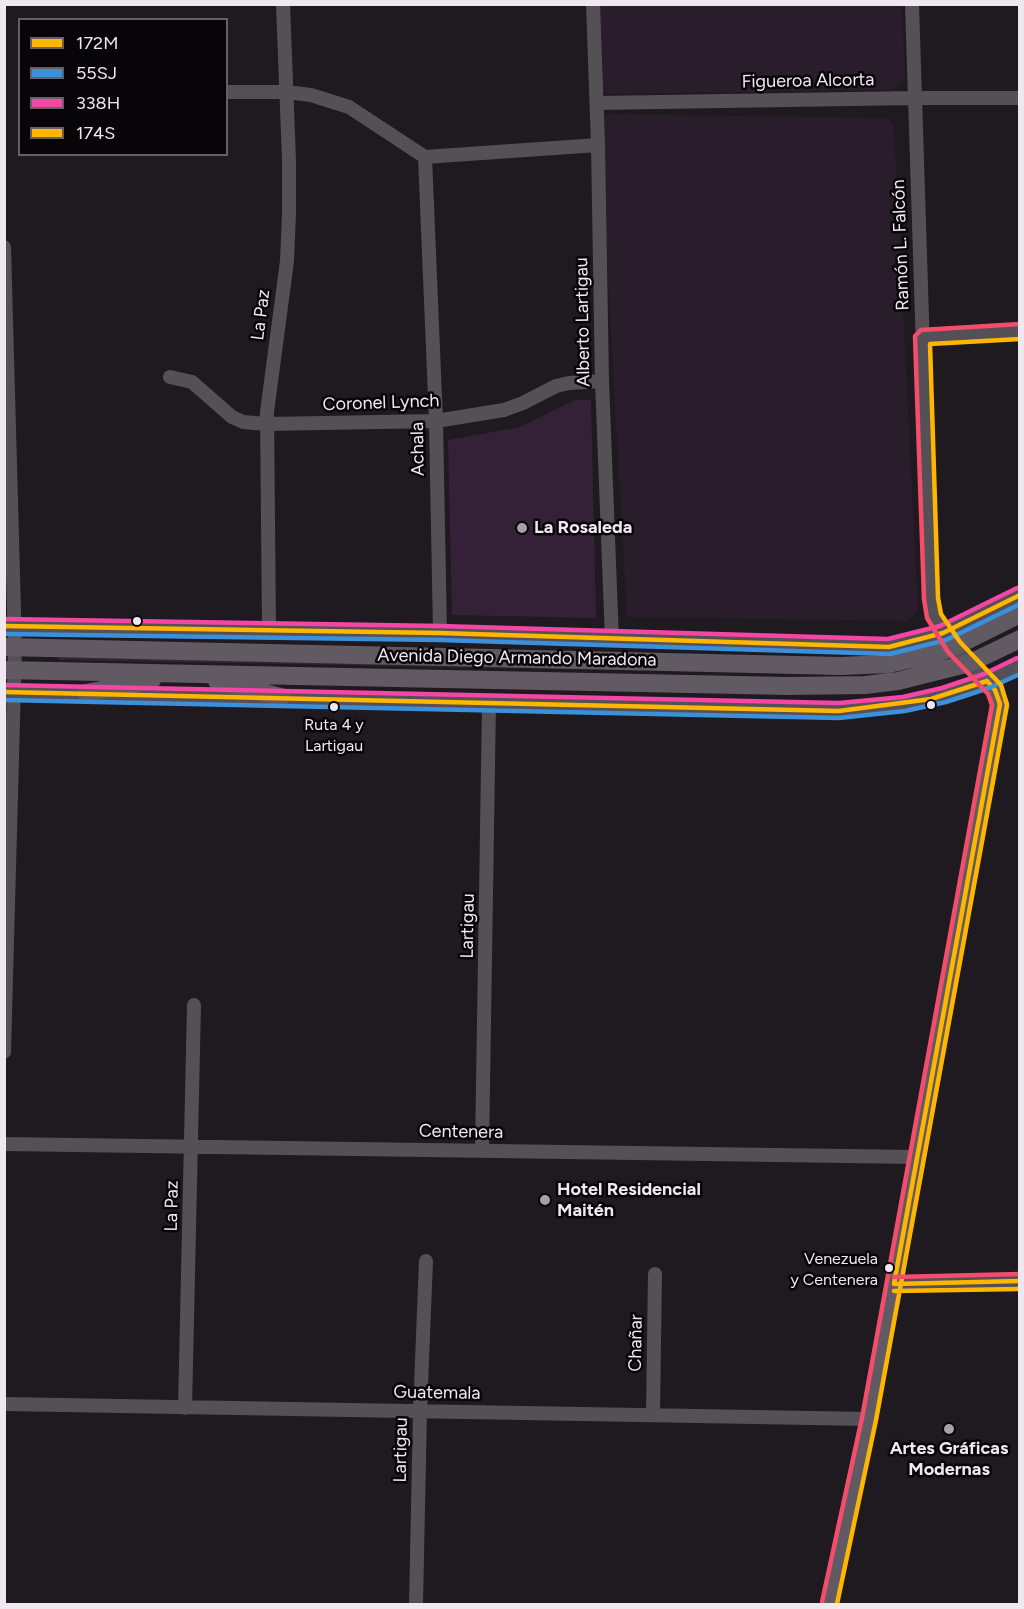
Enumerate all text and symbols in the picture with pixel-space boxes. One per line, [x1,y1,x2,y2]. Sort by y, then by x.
legend [18,18,228,156]
text: 172M [76,32,118,54]
text: 55SJ [76,62,117,84]
street label: Figueroa Alcorta [741,69,875,93]
text: 338H [76,92,120,114]
text: 174S [76,122,115,144]
street label: Ramón L. Falcón [888,179,914,311]
street label: Alberto Lartigau [571,257,595,387]
street label: La Paz [247,288,275,342]
street label: Coronel Lynch [322,390,440,416]
street label: Achala [407,422,429,476]
place label: La Rosaleda [534,517,632,539]
marker: La Rosaleda [515,521,529,535]
unlabelled marker [131,615,143,627]
street label: Avenida Diego Armando Maradona [377,645,657,671]
unlabelled marker [925,699,937,711]
marker: Ruta 4 y Lartigau [328,701,340,713]
place label: Ruta 4 y Lartigau [304,715,364,753]
street label: Lartigau [457,893,479,959]
street label: Centenera [419,1120,503,1144]
place label: Hotel Residencial Maitén [557,1179,701,1222]
street label: La Paz [161,1180,183,1232]
marker: Hotel Residencial Maitén [538,1193,552,1207]
place label: Venezuela y Centenera [790,1249,878,1287]
marker: Venezuela y Centenera [883,1262,895,1274]
street label: Chañar [625,1314,647,1372]
street label: Guatemala [393,1381,481,1405]
street label: Lartigau [390,1417,412,1483]
marker: Artes Gráficas Modernas [942,1422,956,1436]
place label: Artes Gráficas Modernas [890,1438,1008,1480]

